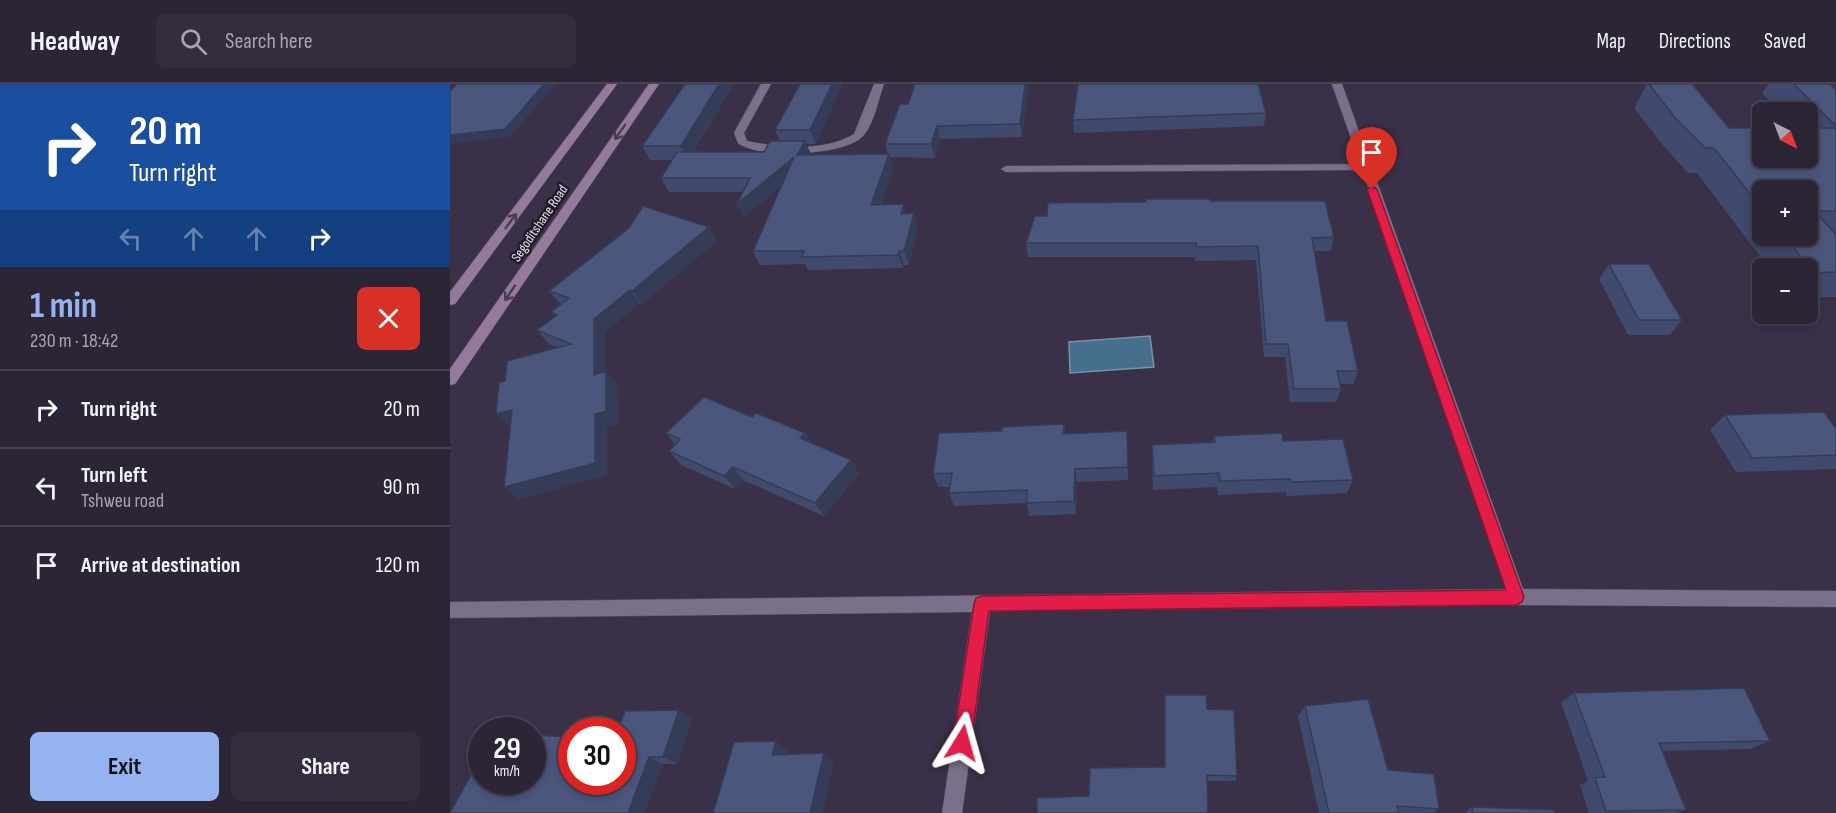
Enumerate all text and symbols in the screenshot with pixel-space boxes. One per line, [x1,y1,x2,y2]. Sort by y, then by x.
search box [156,14,576,68]
text: Headway [30,25,120,58]
icon: search [177,25,210,58]
text: Search here [225,28,312,55]
text: Map [1596,29,1626,54]
text: Directions [1659,29,1731,54]
text: Saved [1764,29,1806,54]
north arrow [1752,102,1818,168]
map controls [1752,102,1818,324]
text: 20 m [129,106,202,157]
icon: right [30,108,108,186]
one-way arrow [614,123,626,140]
pin [1346,127,1397,189]
icon: arrive [1355,136,1388,169]
text: Turn right [129,157,216,189]
button: + [1752,180,1818,246]
street label: Segoditshane Road [507,181,571,265]
one-way arrow [504,213,517,229]
icon: left [114,222,147,255]
icon: ahead [177,222,210,255]
icon: ahead [240,222,273,255]
icon: right [303,222,336,255]
button: − [1752,258,1818,324]
one-way arrow [504,284,516,300]
text: 1 min [30,285,97,328]
button: close [357,287,420,350]
text: 230 m · 18:42 [30,329,118,353]
icon: right [30,393,63,426]
text: Turn right [81,396,157,423]
text: 20 m [384,396,420,423]
text: Turn left [81,462,147,489]
icon: left [30,471,63,504]
text: 90 m [383,474,420,501]
text: Tshweu road [81,489,164,513]
icon: arrive [30,549,63,582]
text: Arrive at destination [81,552,240,579]
text: 120 m [376,552,420,579]
position arrow [930,711,994,775]
speed limit sign: 30 [558,717,636,795]
text: 29 [493,731,521,767]
button: Exit [30,732,219,801]
button: Share [231,732,420,801]
text: km/h [494,762,520,781]

